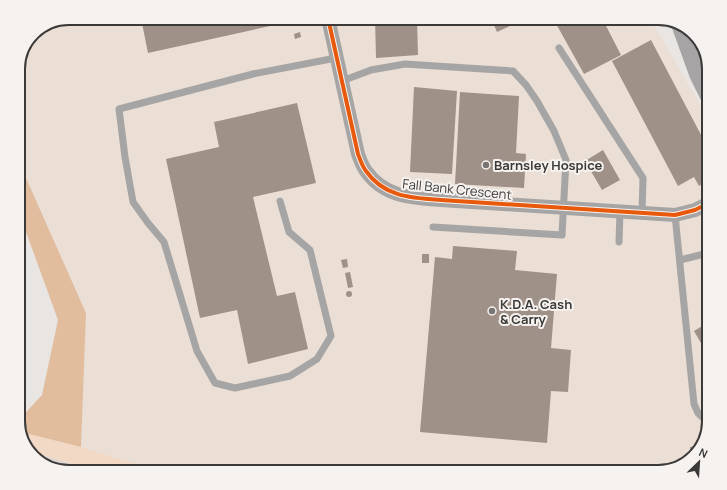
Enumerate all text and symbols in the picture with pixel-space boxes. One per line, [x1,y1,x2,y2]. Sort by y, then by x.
place label: Barnsley Hospice [494,156,602,174]
marker: Barnsley Hospice [481,160,491,170]
street label: Fall Bank Crescent [401,174,513,204]
place label: K.D.A. Cash & Carry [500,295,572,328]
marker: K.D.A. Cash & Carry [487,306,497,316]
north arrow [679,442,719,482]
text: N [697,444,710,461]

